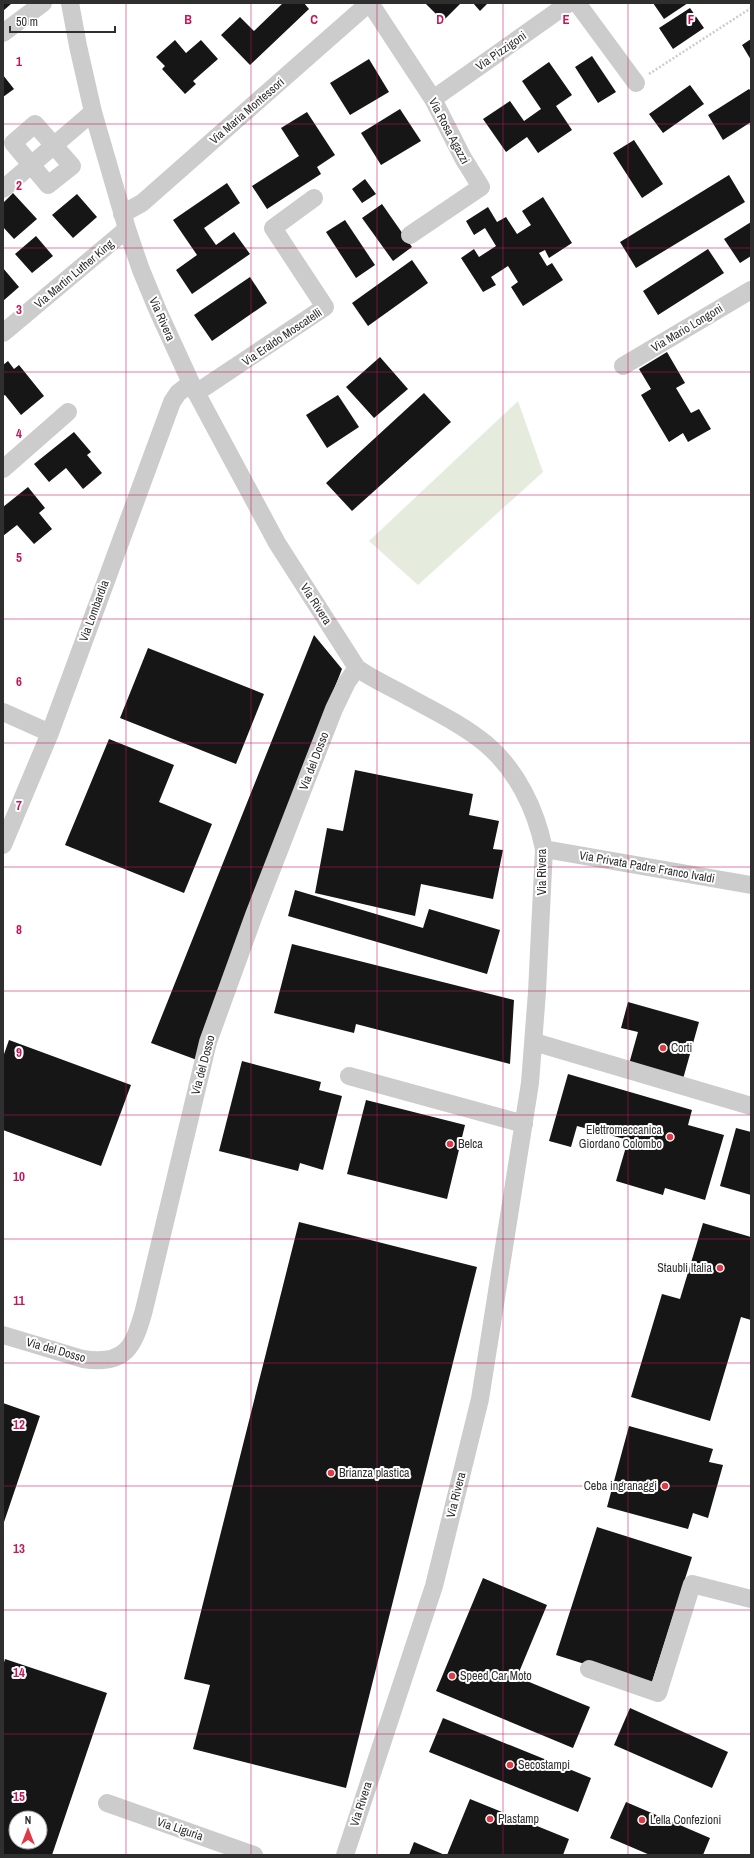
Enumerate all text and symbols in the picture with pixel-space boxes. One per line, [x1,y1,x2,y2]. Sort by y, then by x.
scale bar [10,8,115,34]
text: B [184,11,192,28]
text: C [310,11,318,28]
text: D [436,11,444,28]
text: E [562,11,570,28]
text: F [688,11,695,28]
text: 50 m [16,14,38,30]
street label: Via Pizzigoni [473,28,529,74]
text: 1 [16,53,22,70]
street label: Via Maria Montessori [206,74,288,148]
street label: Via Rosa Agazzi [425,95,473,167]
text: 2 [16,177,22,194]
street label: Via Martin Luther King [31,236,117,312]
street label: Via Rivera [145,295,179,344]
street label: Via Mario Longoni [648,300,726,356]
text: 3 [16,301,22,318]
street label: Via Eraldo Moscatelli [239,304,325,370]
text: 4 [16,425,22,442]
text: 5 [16,549,22,566]
street label: Via Lombardia [75,578,113,644]
street label: Via Rivera [297,580,336,628]
text: 6 [16,673,22,690]
street label: Via del Dosso [296,730,332,792]
text: 7 [16,797,22,814]
street label: Via Privata Padre Franco Ivaldi [578,847,716,887]
street label: Via Rivera [534,848,550,895]
text: 8 [16,921,22,938]
street label: Via del Dosso [187,1033,219,1097]
place label: Corti [671,1040,692,1056]
marker: Corti [658,1043,668,1053]
text: 9 [16,1044,22,1061]
place label: Elettromeccanica Giordano Colombo [579,1122,663,1152]
marker: Elettromeccanica Giordano Colombo [665,1132,675,1142]
place label: Belca [458,1136,483,1152]
marker: Belca [445,1139,455,1149]
text: 10 [13,1168,25,1185]
place label: Staubli Italia [657,1260,713,1276]
marker: Staubli Italia [715,1263,725,1273]
text: 11 [13,1292,25,1309]
street label: Via del Dosso [24,1334,88,1366]
text: 12 [13,1416,25,1433]
place label: Brianza plastica [339,1465,410,1481]
marker: Brianza plastica [326,1468,336,1478]
street label: Via Rivera [443,1470,469,1519]
place label: Ceba ingranaggi [584,1478,657,1494]
marker: Ceba ingranaggi [660,1481,670,1491]
text: 13 [13,1540,25,1557]
text: 14 [13,1664,25,1681]
place label: Speed Car Moto [460,1668,532,1684]
marker: Speed Car Moto [447,1671,457,1681]
place label: Secostampi [518,1757,570,1773]
marker: Secostampi [505,1760,515,1770]
street label: Via Rivera [346,1779,376,1829]
text: 15 [13,1788,25,1805]
north arrow [8,1810,48,1850]
place label: Plastamp [498,1811,539,1827]
place label: Lella Confezioni [650,1812,721,1828]
text: N [25,1813,31,1827]
street label: Via Liguria [155,1814,206,1845]
marker: Plastamp [485,1814,495,1824]
marker: Lella Confezioni [637,1815,647,1825]

